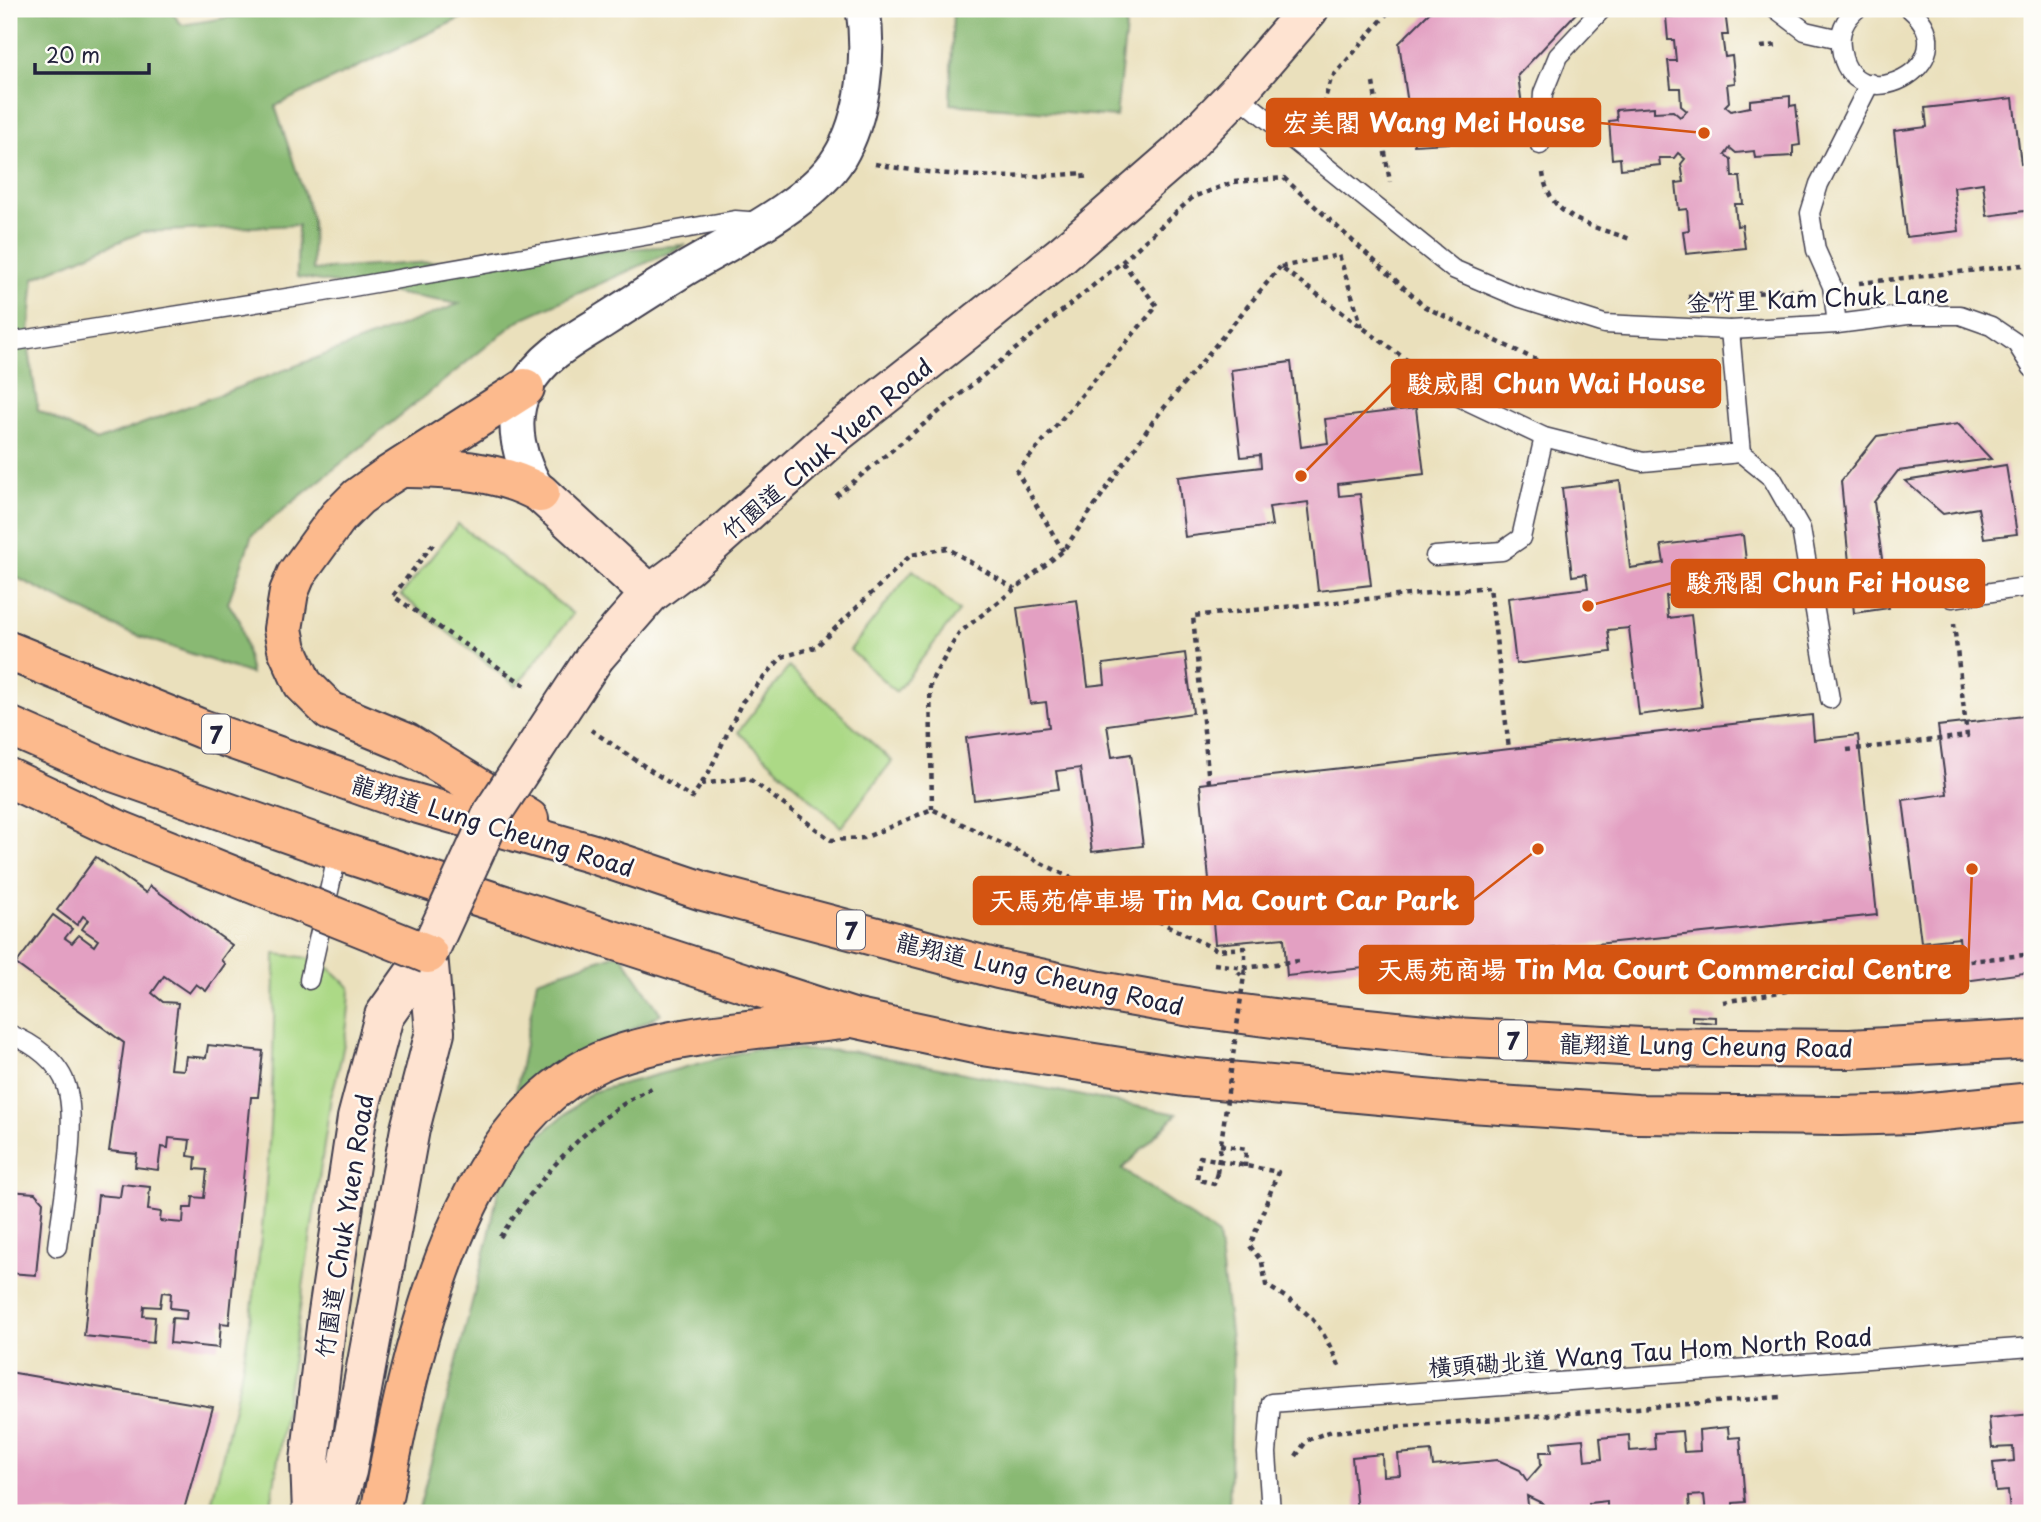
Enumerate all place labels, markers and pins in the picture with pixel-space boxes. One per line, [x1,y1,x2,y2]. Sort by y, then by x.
callout: 宏美閣 Wang Mei House [1267,99,1600,146]
callout: 駿威閣 Chun Wai House [1392,360,1720,407]
callout: 駿飛閣 Chun Fei House [1672,560,1984,607]
callout: 天馬苑停車場 Tin Ma Court Car Park [974,877,1473,924]
callout: 天馬苑商場 Tin Ma Court Commercial Centre [1360,946,1968,993]

